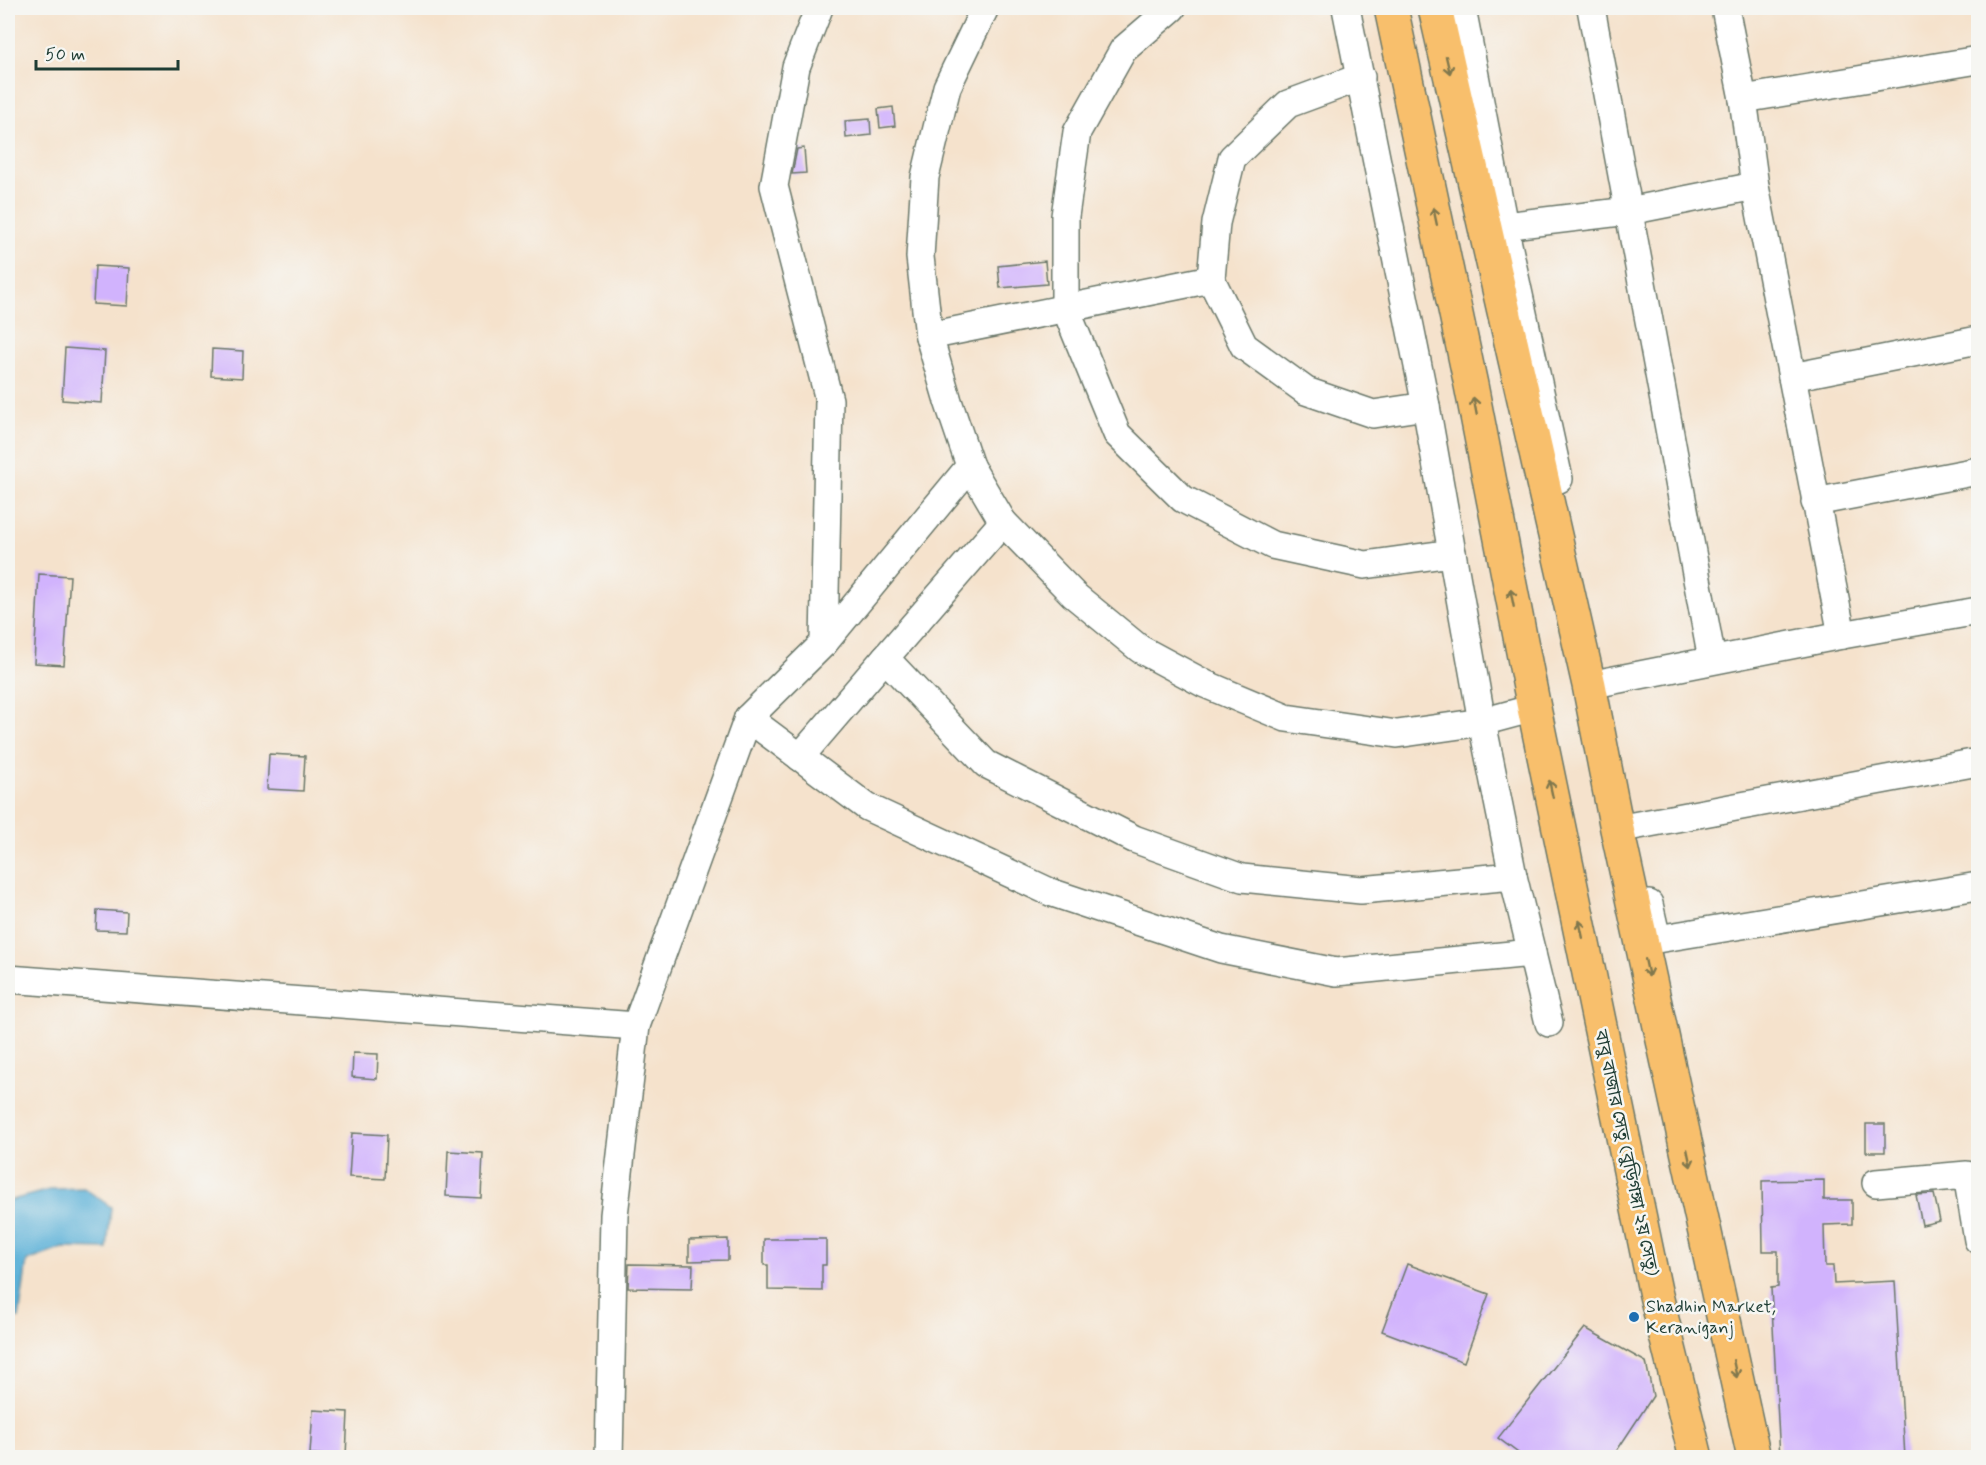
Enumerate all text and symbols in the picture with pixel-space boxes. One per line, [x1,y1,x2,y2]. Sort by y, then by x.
scale bar [36,33,178,71]
text: 50 m [45,43,85,67]
one-way arrow [1442,55,1454,74]
one-way arrow [1429,206,1440,226]
one-way arrow [1469,397,1480,417]
one-way arrow [1506,589,1517,608]
one-way arrow [1545,780,1556,799]
one-way arrow [1574,919,1586,938]
one-way arrow [1642,958,1654,977]
street label: বাবু বাজার সেতু (বুড়িগঙ্গা ২য় সেতু) [1588,1027,1664,1279]
one-way arrow [1684,1148,1695,1168]
place label: Shadhin Market, Keraniganj [1646,1295,1776,1340]
marker: Shadhin Market, Keraniganj [1627,1310,1641,1324]
one-way arrow [1730,1359,1741,1379]

